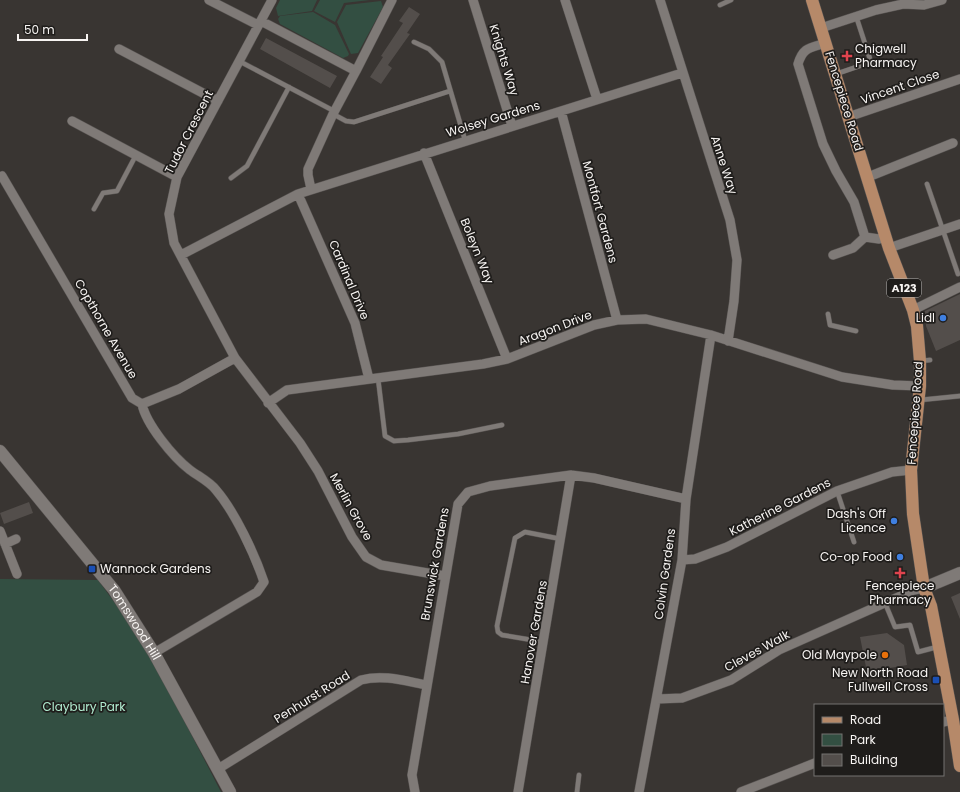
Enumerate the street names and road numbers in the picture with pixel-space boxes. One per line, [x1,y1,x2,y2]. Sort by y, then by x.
street label: Knights Way [486,22,523,98]
street label: Fencepiece Road [821,49,868,153]
street label: Vincent Close [858,65,942,108]
street label: Tudor Crescent [160,87,217,177]
street label: Wolsey Gardens [444,96,542,141]
street label: Anne Way [707,133,742,197]
street label: Montfort Gardens [579,159,622,265]
street label: Boleyn Way [457,215,498,287]
street label: Cardinal Drive [325,237,374,322]
street label: Copthorne Avenue [71,276,142,382]
road number: A123 [887,279,921,297]
street label: Aragon Drive [516,306,594,349]
street label: Fencepiece Road [902,361,927,465]
street label: Merlin Grove [326,470,377,544]
street label: Katherine Gardens [726,474,834,540]
street label: Brunswick Gardens [416,506,453,622]
street label: Colvin Gardens [650,527,679,621]
street label: Hanover Gardens [516,579,551,685]
street label: Tomswood Hill [105,580,165,663]
street label: Cleves Walk [721,625,793,676]
street label: Penhurst Road [270,666,353,727]

